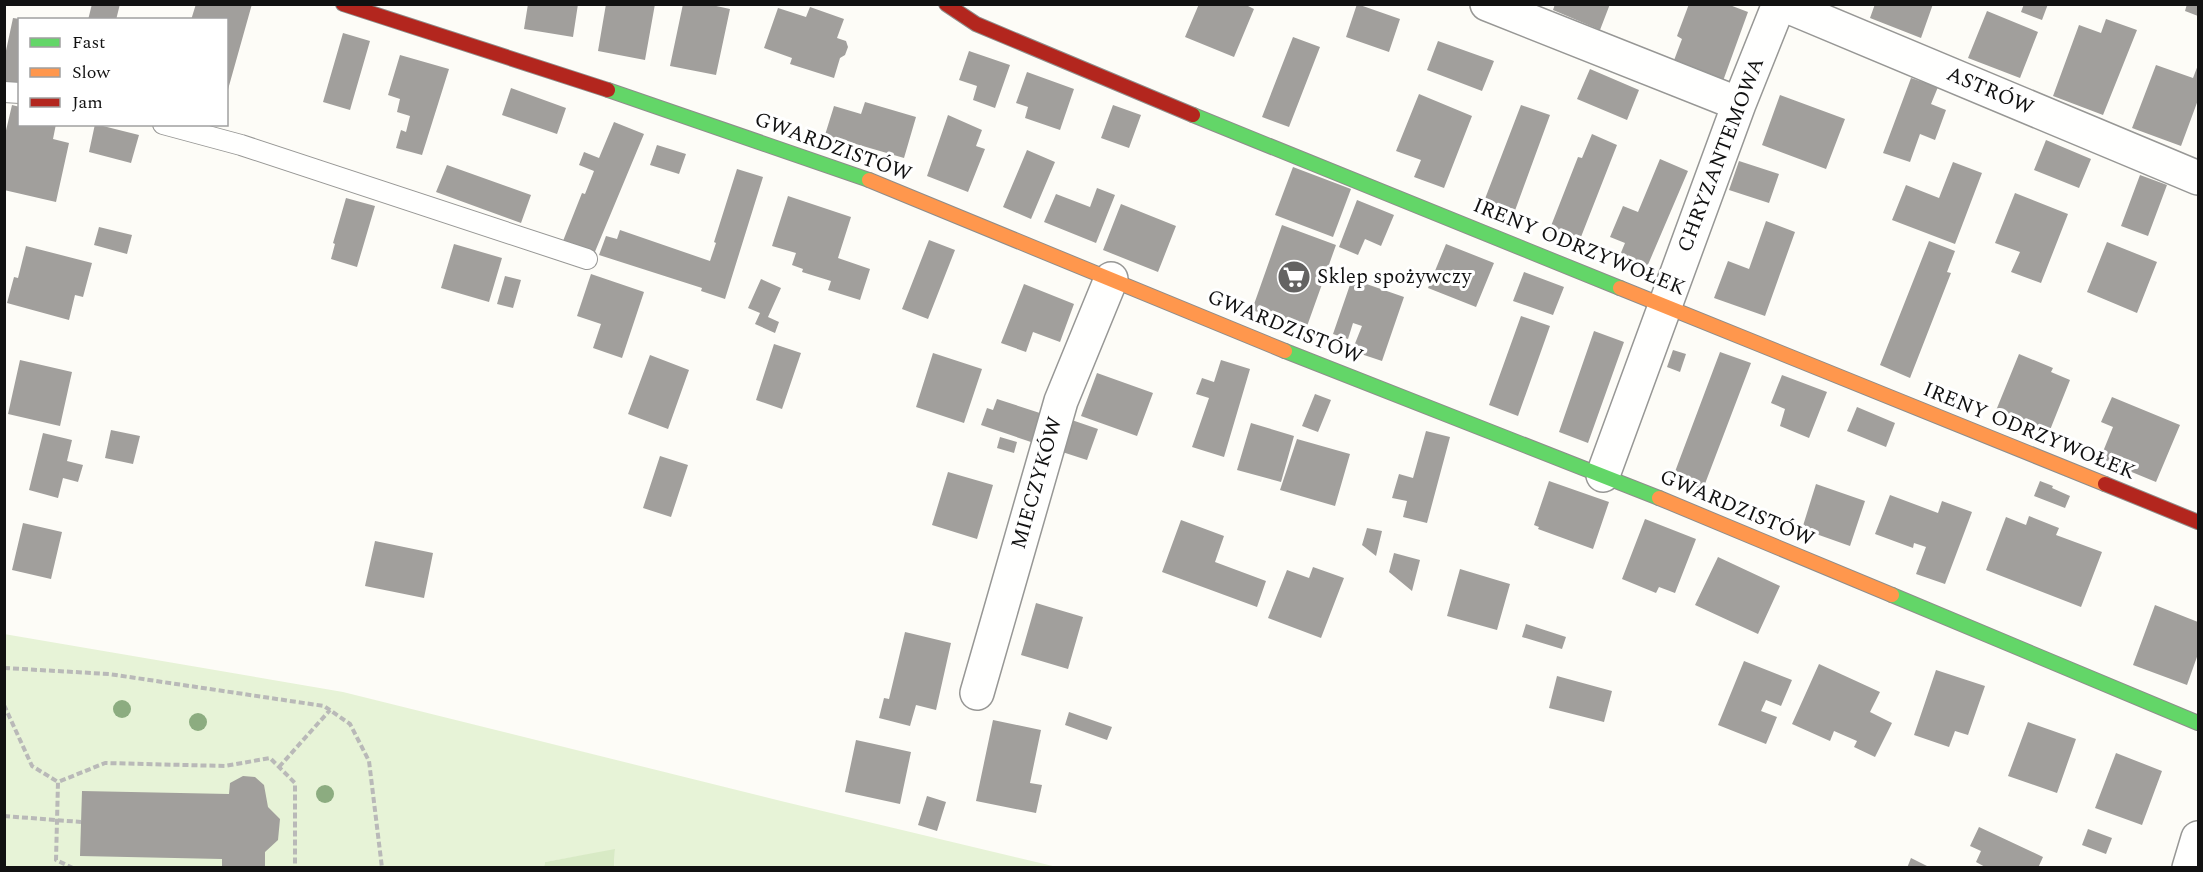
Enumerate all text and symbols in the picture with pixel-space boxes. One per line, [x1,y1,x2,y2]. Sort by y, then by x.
legend [18,18,228,126]
text: Fast [72,29,105,56]
street label: CHRYZANTEMOWA [1669,53,1773,257]
street label: ASTRÓW [1941,58,2039,124]
text: Slow [72,59,111,86]
text: Jam [72,89,103,116]
street label: GWARDZISTÓW [750,104,917,190]
street label: IRENY ODRZYWOŁEK [1468,190,1690,304]
supermarket icon: Sklep spożywczy [1276,259,1312,295]
place label: Sklep spożywczy [1317,261,1473,293]
street label: GWARDZISTÓW [1202,281,1368,373]
street label: IRENY ODRZYWOŁEK [1918,374,2140,488]
street label: MIECZYKÓW [1003,413,1071,553]
street label: GWARDZISTÓW [1655,461,1820,555]

